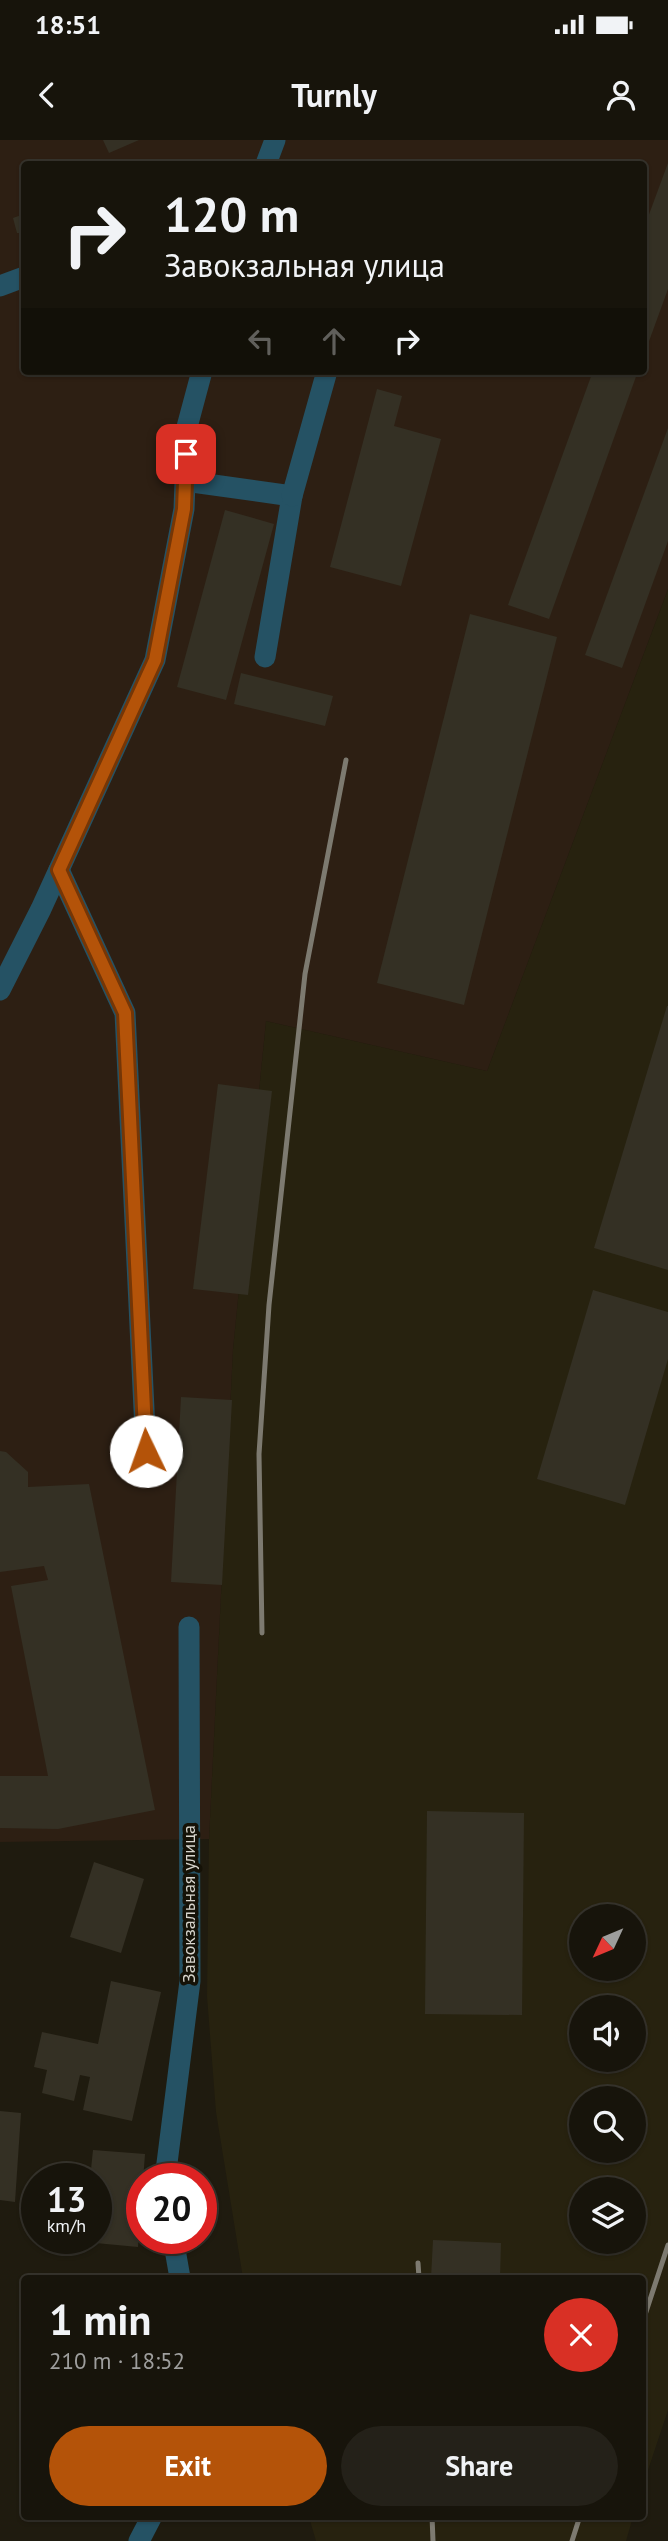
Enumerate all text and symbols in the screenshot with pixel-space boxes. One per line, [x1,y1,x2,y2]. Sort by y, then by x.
text: 18:51 [35,8,101,41]
text: Turnly [291,74,377,116]
icon: back [28,76,66,114]
icon: person [602,76,640,114]
text: 120 m [164,182,299,246]
icon: right [49,189,140,280]
text: Завокзальная улица [164,244,445,286]
icon: left [242,322,280,360]
icon: ahead [315,322,353,360]
icon: right [388,322,426,360]
pin [156,424,216,484]
icon: arrive [167,435,205,473]
position arrow [109,1414,183,1488]
street label: Завокзальная улица [177,1825,200,1983]
north arrow [569,1904,646,1981]
map controls [569,1904,646,2254]
button: sound [569,1995,646,2072]
button: search [569,2086,646,2163]
speed limit sign: 20 [126,2163,217,2254]
text: 13 [47,2176,86,2222]
button: layers [569,2177,646,2254]
text: km/h [47,2214,86,2237]
text: 1 min [49,2292,151,2347]
button: close [544,2298,618,2372]
text: 210 m · 18:52 [49,2346,185,2375]
button: Exit [49,2426,327,2506]
button: Share [341,2426,618,2506]

